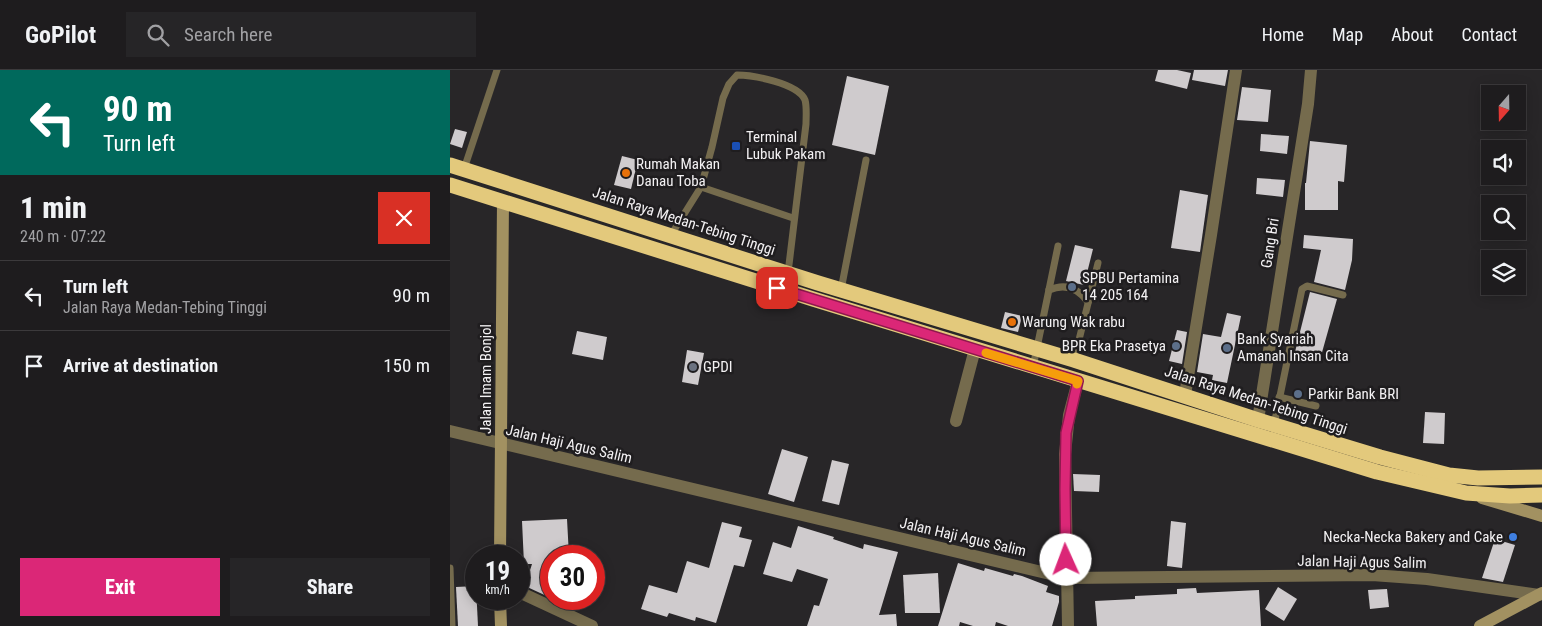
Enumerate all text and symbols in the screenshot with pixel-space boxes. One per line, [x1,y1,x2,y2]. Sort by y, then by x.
search box [126,12,476,57]
text: GoPilot [25,21,96,49]
icon: search [144,21,172,49]
text: Search here [184,23,272,46]
text: Home [1262,24,1304,45]
text: Map [1332,24,1363,45]
text: About [1391,24,1433,45]
text: Contact [1461,24,1517,45]
north arrow [1481,85,1526,130]
map controls [1481,85,1526,295]
text: 90 m [103,89,172,130]
icon: left [20,90,85,155]
place label: Terminal Lubuk Pakam [746,128,826,163]
text: Turn left [103,131,175,156]
marker: Terminal Lubuk Pakam [730,140,742,152]
button: sound [1481,140,1526,185]
place label: Rumah Makan Danau Toba [636,155,720,190]
marker: Rumah Makan Danau Toba [620,167,632,179]
street label: Jalan Raya Medan-Tebing Tinggi [590,183,778,259]
text: 1 min [20,190,87,225]
button: close [378,192,430,244]
button: search [1481,195,1526,240]
street label: Gang Bri [1257,217,1283,269]
text: 240 m · 07:22 [20,227,106,246]
button: layers [1481,250,1526,295]
pin [756,267,798,309]
place label: SPBU Pertamina 14 205 164 [1082,269,1179,304]
icon: arrive [763,274,791,302]
text: Turn left [63,275,128,298]
marker: SPBU Pertamina 14 205 164 [1066,281,1078,293]
icon: left [20,282,48,310]
text: 90 m [393,284,430,307]
text: Jalan Raya Medan-Tebing Tinggi [63,298,267,317]
place label: Warung Wak rabu [1022,313,1125,331]
marker: Warung Wak rabu [1006,316,1018,328]
street label: Jalan Imam Bonjol [477,324,495,434]
place label: Bank Syariah Amanah Insan Cita [1237,330,1349,365]
place label: BPR Eka Prasetya [1062,337,1166,355]
marker: BPR Eka Prasetya [1170,340,1182,352]
marker: Bank Syariah Amanah Insan Cita [1221,342,1233,354]
icon: arrive [20,352,48,380]
text: Arrive at destination [63,354,218,377]
text: 150 m [383,354,430,377]
place label: GPDI [703,358,733,376]
marker: GPDI [687,361,699,373]
street label: Jalan Raya Medan-Tebing Tinggi [1162,362,1350,438]
place label: Parkir Bank BRI [1308,385,1399,403]
marker: Parkir Bank BRI [1292,388,1304,400]
street label: Jalan Haji Agus Salim [504,421,634,467]
street label: Jalan Haji Agus Salim [898,514,1028,560]
place label: Necka-Necka Bakery and Cake [1323,528,1503,546]
marker: Necka-Necka Bakery and Cake [1507,531,1519,543]
position arrow [1039,533,1091,585]
speed limit sign: 30 [540,545,605,610]
street label: Jalan Haji Agus Salim [1297,552,1427,572]
text: 19 [485,557,510,586]
button: Exit [20,558,220,616]
button: Share [230,558,430,616]
text: km/h [485,583,510,597]

